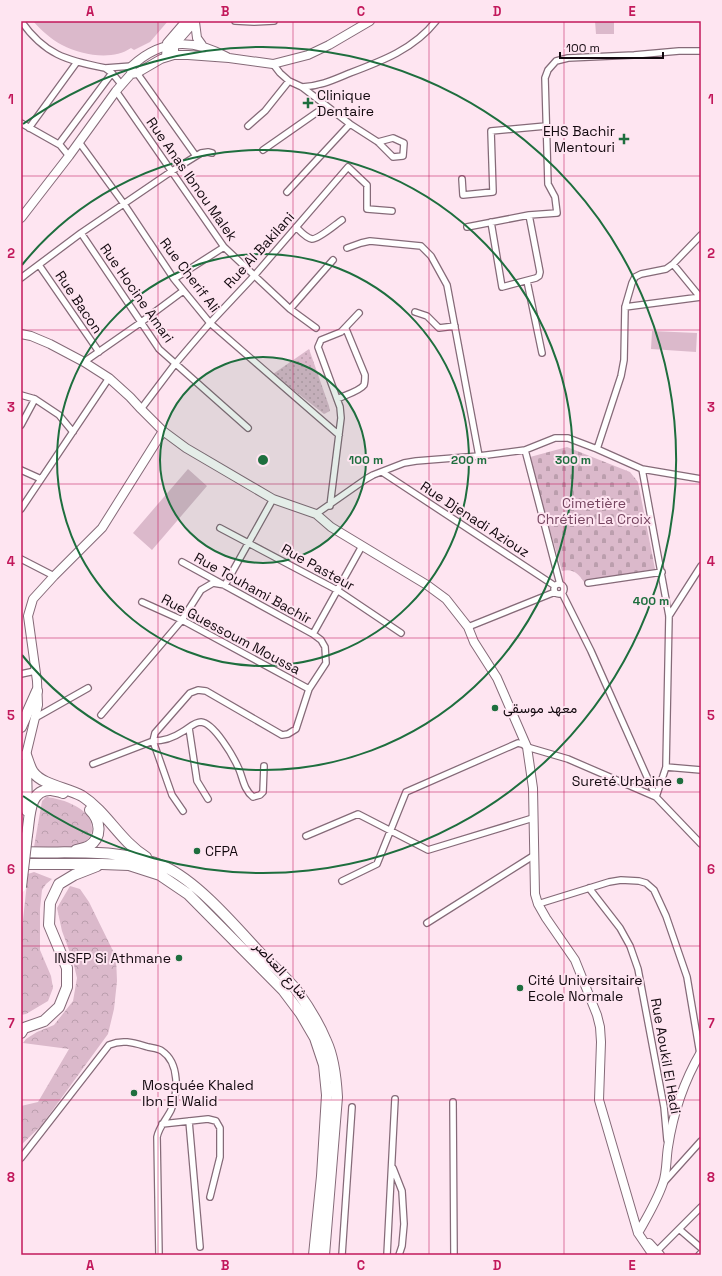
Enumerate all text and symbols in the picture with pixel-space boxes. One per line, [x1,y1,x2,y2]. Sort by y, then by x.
text: A [86,3,95,20]
text: B [221,3,230,20]
text: C [357,3,365,20]
text: D [493,3,502,20]
text: E [628,3,636,20]
scale bar [560,34,663,60]
text: 100 m [566,40,600,56]
place label: Clinique Dentaire [317,86,374,120]
text: 1 [8,91,14,108]
text: 1 [708,91,714,108]
marker: Clinique Dentaire [302,97,314,109]
street label: Rue Anas Ibnou Malek [143,114,242,245]
place label: EHS Bachir Mentouri [543,122,615,156]
marker: EHS Bachir Mentouri [618,133,630,145]
street label: Rue Al Bakilani [220,208,298,292]
street label: Rue Cherif Ali [156,234,224,316]
street label: Rue Hocine Amari [96,240,178,346]
text: 2 [7,245,15,262]
text: 2 [707,245,715,262]
street label: Rue Bacon [51,267,107,337]
text: 3 [7,399,15,416]
text: 3 [707,399,715,416]
text: 100 m [349,452,383,468]
text: 200 m [451,452,487,468]
text: 300 m [555,452,591,468]
centre of rings [256,453,270,467]
street label: Rue Djenadi Aziouz [417,477,533,561]
park label: Cimetière Chrétien La Croix [537,494,651,528]
street label: Rue Pasteur [278,539,358,595]
street label: Rue Touhami Bachir [191,548,315,628]
text: 4 [7,553,15,570]
text: 4 [707,553,715,570]
street label: Rue Guessoum Moussa [158,590,304,678]
text: 400 m [633,593,669,609]
place label: معهد موسقى [503,699,577,717]
marker: معهد موسقى [490,703,500,713]
text: 5 [7,707,15,724]
text: 5 [707,707,715,724]
place label: Sureté Urbaine [572,772,672,790]
marker: Sureté Urbaine [675,776,685,786]
place label: CFPA [205,842,238,860]
marker: CFPA [192,846,202,856]
text: 6 [7,861,15,878]
text: 6 [707,861,715,878]
street label: شارع العناصر [248,936,312,1004]
place label: INSFP Si Athmane [54,949,171,967]
marker: INSFP Si Athmane [174,953,184,963]
place label: Cité Universitaire Ecole Normale [528,971,643,1005]
marker: Cité Universitaire Ecole Normale [515,983,525,993]
street label: Rue Aoukil El Hadi [647,997,685,1115]
text: 7 [7,1015,15,1032]
text: 7 [707,1015,715,1032]
place label: Mosquée Khaled Ibn El Walid [142,1076,254,1110]
marker: Mosquée Khaled Ibn El Walid [129,1088,139,1098]
text: 8 [7,1169,15,1186]
text: 8 [707,1169,715,1186]
text: A [86,1257,95,1274]
text: B [221,1257,230,1274]
text: C [357,1257,365,1274]
text: D [493,1257,502,1274]
text: E [628,1257,636,1274]

